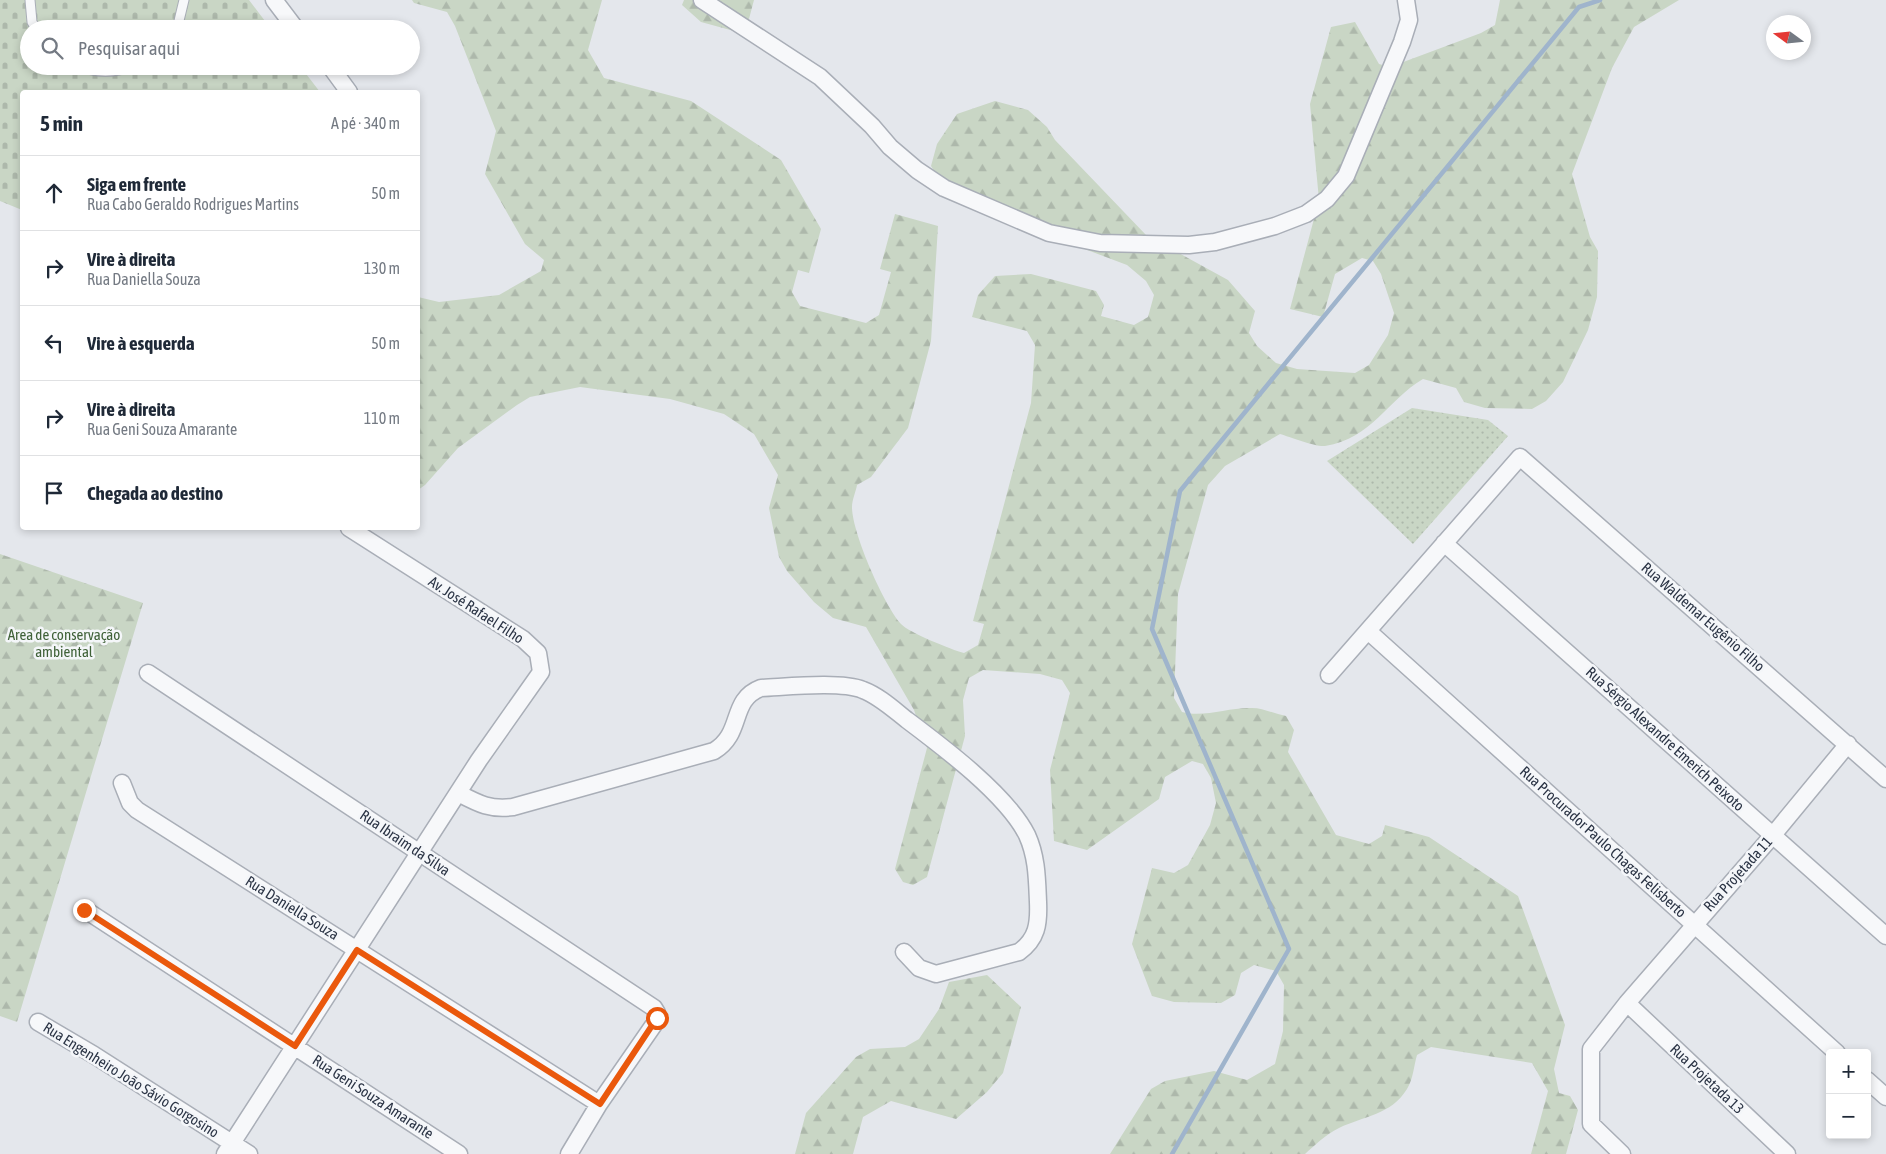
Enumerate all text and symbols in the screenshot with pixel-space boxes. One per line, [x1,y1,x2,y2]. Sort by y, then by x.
north arrow [1766,15,1811,60]
search box [20,20,420,75]
icon: search [38,34,66,62]
text: Pesquisar aqui [78,37,180,59]
text: 5 min [40,111,83,135]
text: A pé · 340 m [331,114,400,132]
text: Siga em frente [87,173,186,195]
icon: ahead [40,179,68,207]
text: 50 m [371,184,400,202]
text: Rua Cabo Geraldo Rodrigues Martins [87,195,299,213]
text: Vire à direita [87,248,175,270]
icon: right [40,254,68,282]
text: 130 m [364,259,400,277]
text: Rua Daniella Souza [87,270,201,288]
icon: left [40,329,68,357]
text: Vire à esquerda [87,332,195,354]
text: 50 m [371,334,400,352]
text: Vire à direita [87,398,175,420]
icon: right [40,404,68,432]
text: 110 m [364,409,400,427]
text: Rua Geni Souza Amarante [87,420,237,438]
icon: arrive [40,479,68,507]
text: Chegada ao destino [87,482,223,504]
street label: Rua Waldemar Eugênio Filho [1638,559,1768,675]
street label: Av. José Rafael Filho [425,572,527,647]
park label: Area de conservação ambiental [8,626,120,660]
street label: Rua Sérgio Alexandre Emerich Peixoto [1583,663,1748,814]
street label: Rua Procurador Paulo Chagas Felisberto [1517,763,1690,921]
street label: Rua Ibraim da Silva [357,806,454,879]
street label: Rua Projetada 11 [1700,833,1776,914]
street label: Rua Daniella Souza [243,872,342,943]
route end [73,899,96,922]
route start [646,1007,669,1030]
street label: Rua Engenheiro João Sávio Gorgosino [40,1018,222,1141]
street label: Rua Projetada 13 [1667,1040,1748,1117]
map controls [1826,1049,1871,1139]
button: + [1826,1049,1871,1094]
street label: Rua Geni Souza Amarante [310,1051,437,1142]
button: − [1826,1094,1871,1139]

